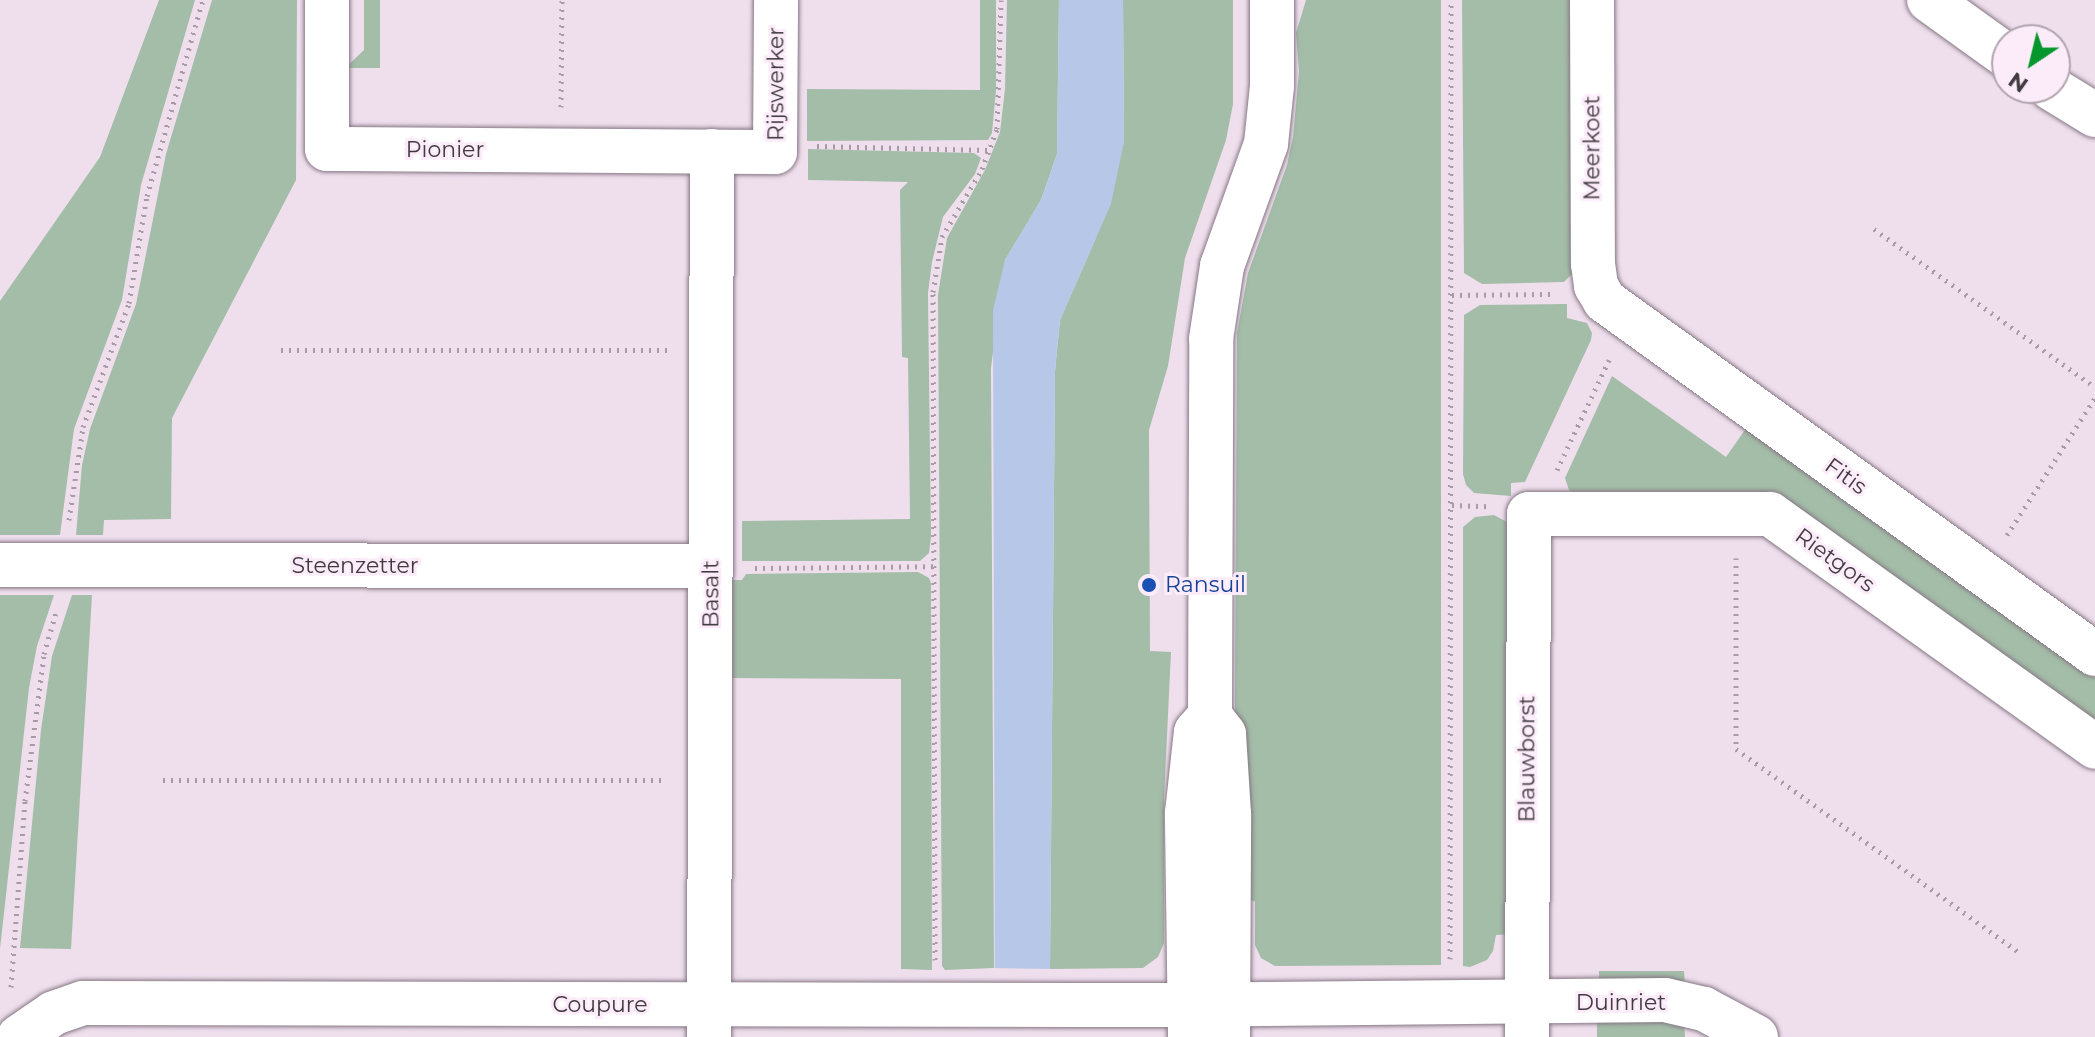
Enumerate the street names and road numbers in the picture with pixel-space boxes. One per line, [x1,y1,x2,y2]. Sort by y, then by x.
street label: Rijswerker [763,27,789,141]
street label: Meerkoet [1579,96,1605,200]
street label: Pionier [406,137,484,163]
street label: Fitis [1820,452,1872,500]
street label: Rietgors [1790,522,1880,598]
street label: Steenzetter [291,553,419,579]
street label: Basalt [698,560,724,628]
street label: Blauwborst [1514,696,1540,822]
street label: Duinriet [1576,990,1666,1016]
street label: Coupure [552,992,648,1018]

